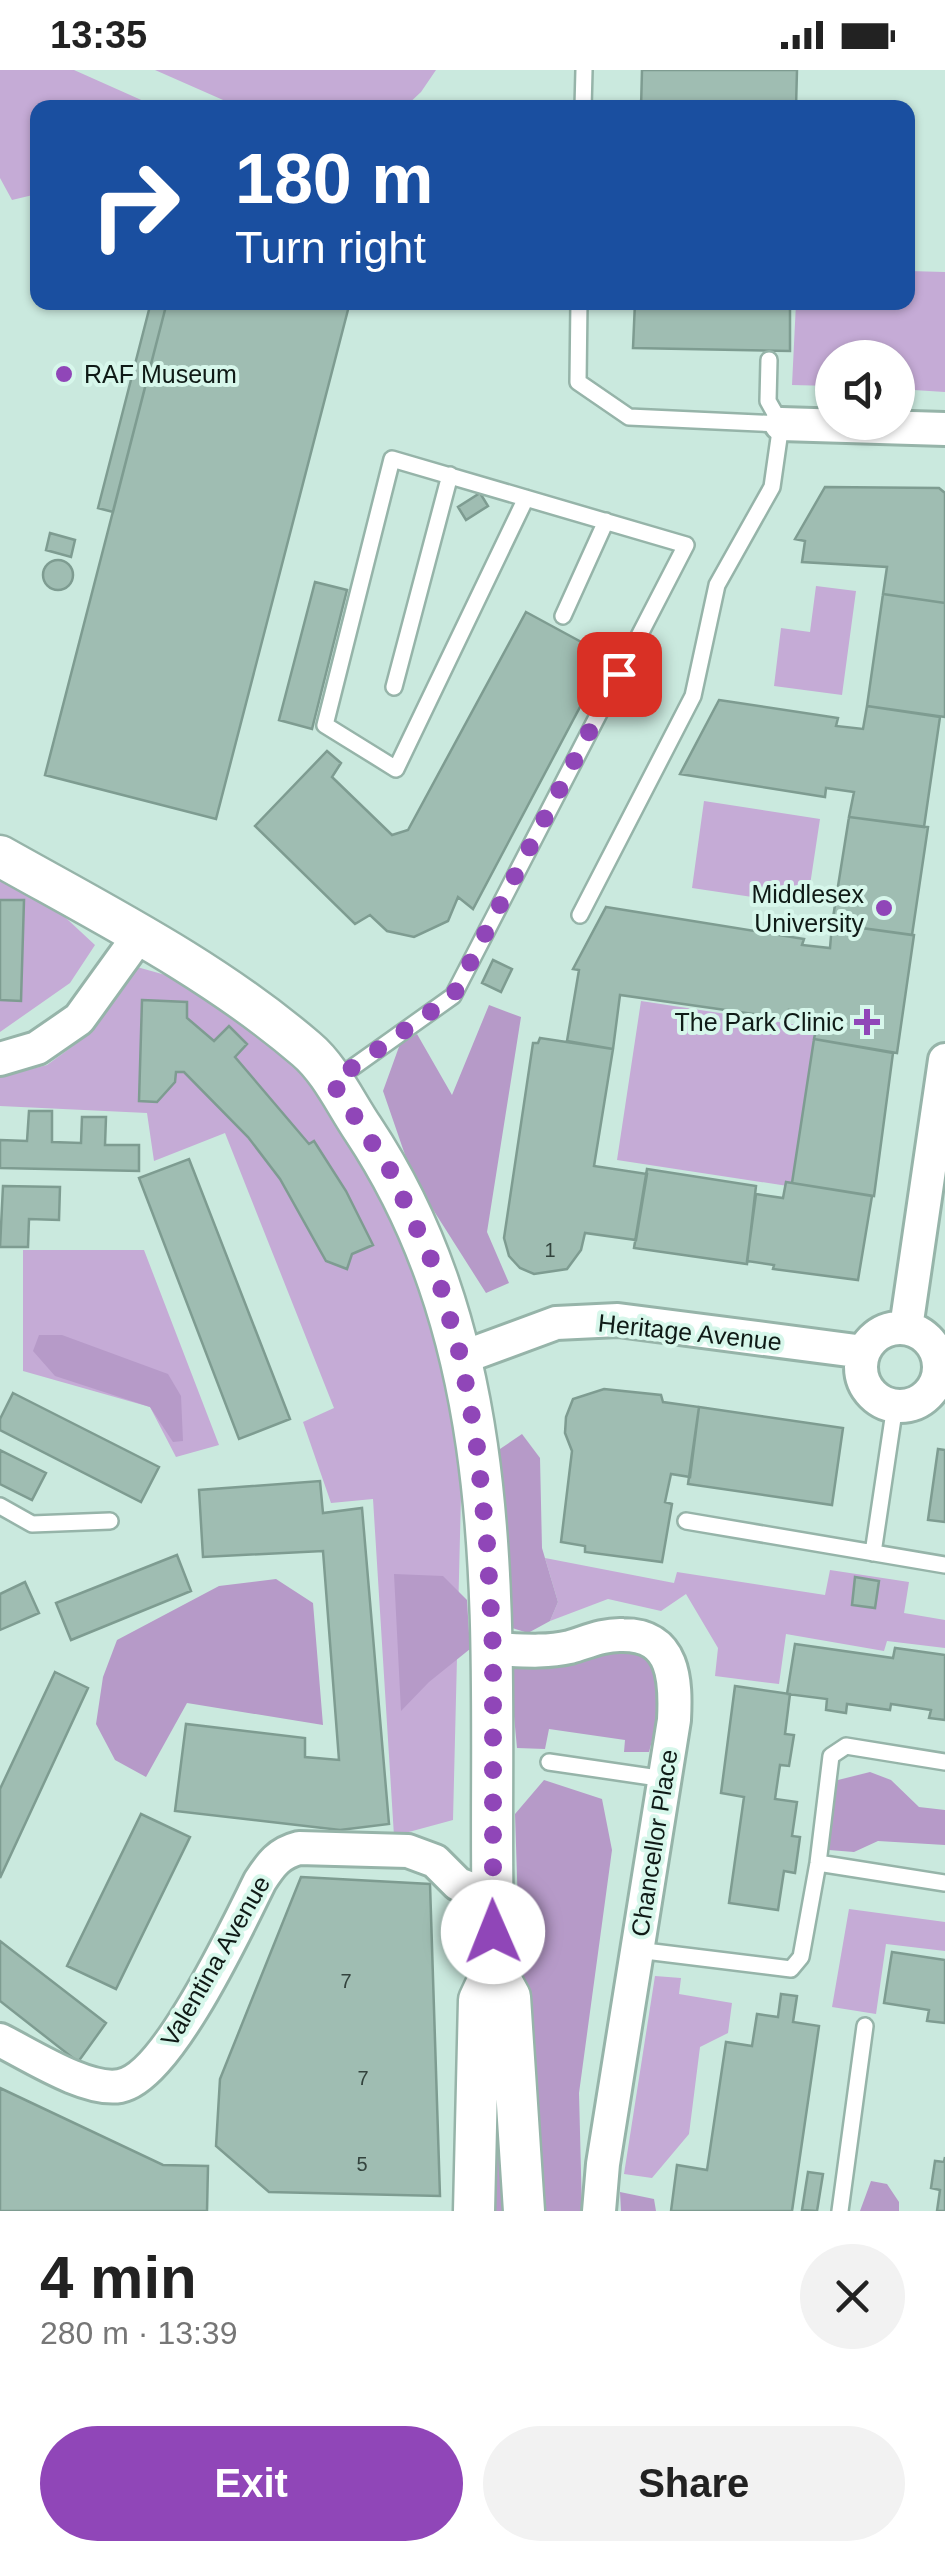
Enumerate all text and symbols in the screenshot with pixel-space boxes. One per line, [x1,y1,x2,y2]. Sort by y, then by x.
text: 13:35 [50,14,147,56]
icon: right [70,140,200,270]
text: 180 m [235,140,433,218]
text: Turn right [235,222,426,273]
map controls [815,340,915,440]
button: sound [815,340,915,440]
place label: RAF Museum [84,360,237,388]
marker: RAF Museum [53,363,75,385]
pin [577,632,662,717]
icon: arrive [592,647,647,702]
place label: Middlesex University [751,880,864,937]
marker: Middlesex University [873,897,895,919]
place label: The Park Clinic [675,1008,844,1036]
marker: The Park Clinic [854,1009,880,1035]
house number: 1 [544,1239,556,1261]
street label: Heritage Avenue [597,1308,783,1356]
street label: Chancellor Place [625,1747,683,1939]
street label: Valentina Avenue [155,1871,275,2051]
position arrow [441,1880,545,1984]
house number: 7 [340,1970,352,1992]
house number: 7 [357,2067,369,2089]
house number: 5 [356,2153,368,2175]
text: 4 min [40,2244,197,2311]
button: close [800,2244,905,2349]
text: 280 m · 13:39 [40,2315,237,2351]
button: Exit [40,2426,463,2541]
button: Share [483,2426,905,2541]

